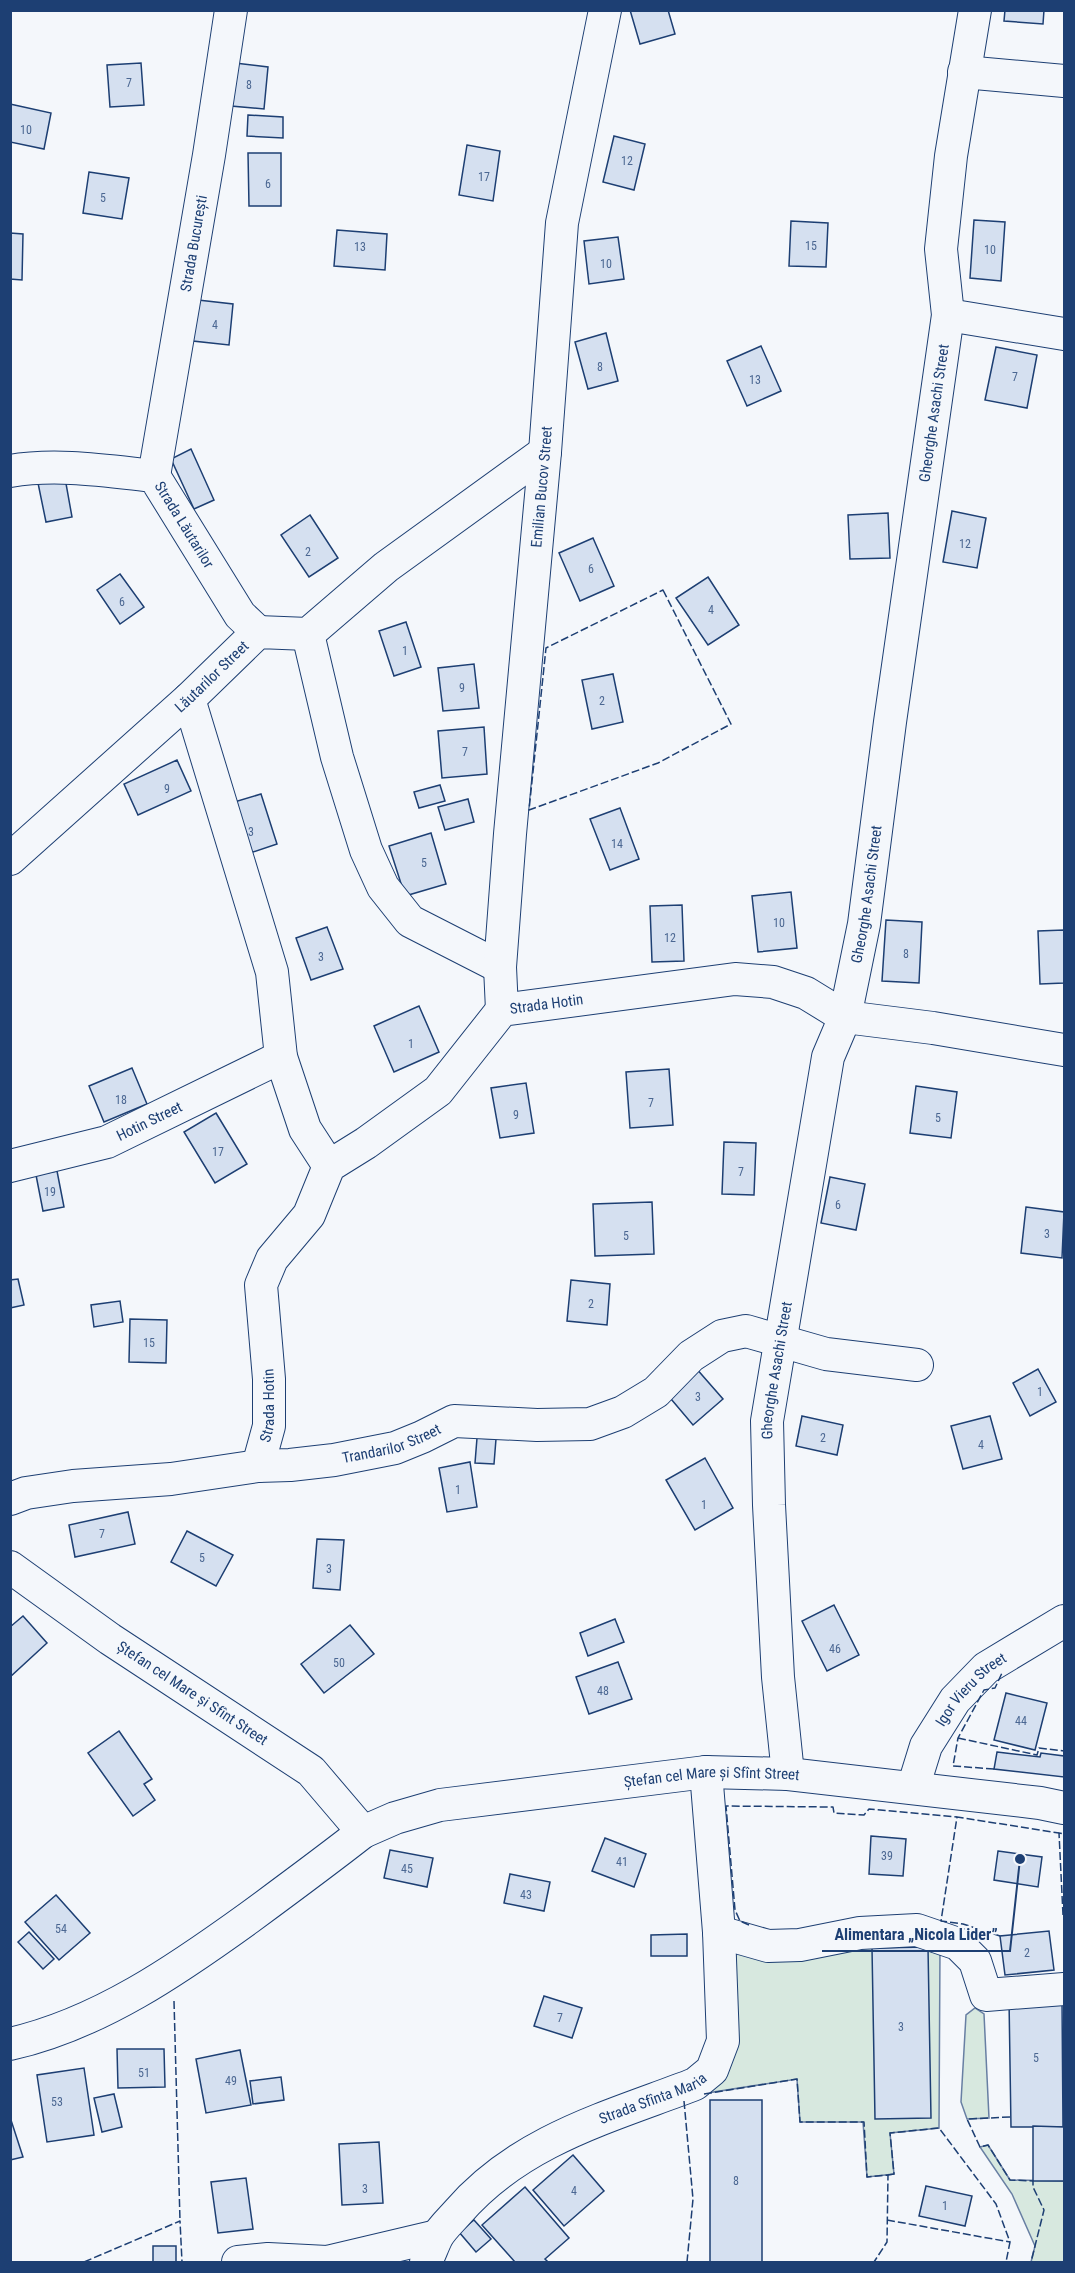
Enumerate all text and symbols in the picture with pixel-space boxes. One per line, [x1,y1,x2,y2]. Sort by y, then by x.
house number: 7 [126,76,132,90]
house number: 8 [246,78,252,92]
house number: 10 [20,123,32,137]
house number: 12 [621,154,633,168]
house number: 17 [478,170,490,184]
house number: 6 [265,177,271,191]
house number: 5 [100,191,106,205]
street label: Strada București [177,194,211,293]
house number: 15 [805,239,817,253]
house number: 13 [354,240,366,254]
house number: 10 [984,243,996,257]
house number: 10 [600,257,612,271]
house number: 4 [212,318,218,332]
street label: Gheorghe Asachi Street [915,343,953,483]
house number: 8 [597,360,603,374]
house number: 7 [1012,370,1018,384]
house number: 13 [749,373,761,387]
street label: Emilian Bucov Street [527,425,556,548]
street label: Strada Lăutarilor [151,478,218,572]
house number: 12 [959,537,971,551]
house number: 2 [305,545,311,559]
house number: 6 [588,562,594,576]
house number: 6 [119,595,125,609]
house number: 4 [708,603,714,617]
street label: Lăutarilor Street [171,637,252,716]
house number: 1 [402,644,408,658]
house number: 9 [459,681,465,695]
house number: 2 [599,694,605,708]
house number: 7 [462,745,468,759]
house number: 9 [164,782,170,796]
street label: Gheorghe Asachi Street [847,824,886,965]
house number: 3 [248,825,254,839]
house number: 14 [611,837,623,851]
house number: 5 [421,856,427,870]
house number: 10 [773,916,785,930]
house number: 12 [664,931,676,945]
house number: 8 [903,947,909,961]
house number: 3 [318,950,324,964]
street label: Strada Hotin [509,990,584,1018]
house number: 1 [408,1037,414,1051]
house number: 18 [115,1093,127,1107]
house number: 7 [648,1096,654,1110]
street label: Hotin Street [114,1098,185,1145]
house number: 9 [513,1108,519,1122]
house number: 5 [935,1111,941,1125]
house number: 17 [212,1145,224,1159]
house number: 7 [738,1165,744,1179]
house number: 19 [44,1185,56,1199]
house number: 6 [835,1198,841,1212]
house number: 3 [1044,1227,1050,1241]
house number: 5 [623,1229,629,1243]
house number: 2 [588,1297,594,1311]
street label: Gheorghe Asachi Street [758,1300,796,1440]
house number: 15 [143,1336,155,1350]
street label: Strada Hotin [256,1368,278,1444]
house number: 1 [1037,1385,1043,1399]
house number: 3 [695,1390,701,1404]
street label: Trandarilor Street [341,1420,444,1467]
house number: 2 [820,1431,826,1445]
house number: 4 [978,1438,984,1452]
house number: 1 [455,1483,461,1497]
house number: 1 [701,1498,707,1512]
house number: 7 [99,1527,105,1541]
house number: 5 [199,1551,205,1565]
house number: 3 [326,1562,332,1576]
street label: Ștefan cel Mare și Sfînt Street [114,1637,271,1749]
house number: 46 [829,1642,841,1656]
street label: Igor Vieru Street [932,1649,1010,1730]
house number: 50 [333,1656,345,1670]
house number: 48 [597,1684,609,1698]
house number: 44 [1015,1714,1027,1728]
street label: Ștefan cel Mare și Sfînt Street [623,1763,800,1791]
house number: 39 [881,1849,893,1863]
house number: 41 [616,1855,628,1869]
house number: 45 [401,1862,413,1876]
house number: 43 [520,1888,532,1902]
callout: Alimentara „Nicola Lider” [822,1917,1010,1951]
house number: 54 [55,1922,67,1936]
text: Alimentara „Nicola Lider” [834,1925,998,1944]
house number: 2 [1024,1946,1030,1960]
house number: 7 [557,2011,563,2025]
house number: 3 [898,2020,904,2034]
house number: 5 [1033,2051,1039,2065]
house number: 51 [138,2066,150,2080]
street label: Strada Sfînta Maria [596,2069,710,2128]
house number: 49 [225,2074,237,2088]
house number: 53 [51,2095,63,2109]
house number: 8 [733,2174,739,2188]
house number: 3 [362,2182,368,2196]
house number: 4 [571,2184,577,2198]
house number: 1 [942,2199,948,2213]

